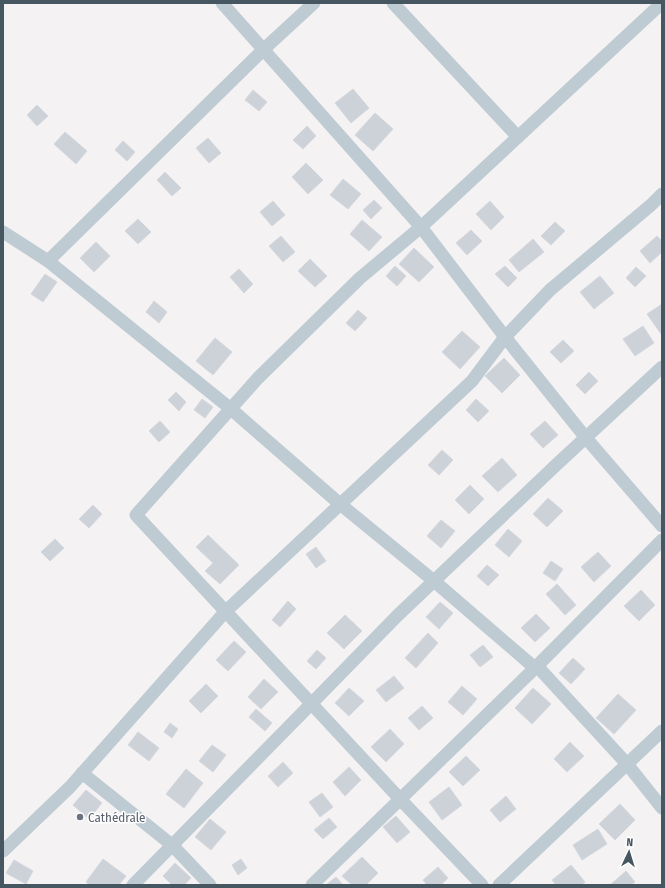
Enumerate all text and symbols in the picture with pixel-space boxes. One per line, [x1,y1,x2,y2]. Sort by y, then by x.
place label: Cathédrale [88,810,146,825]
marker: Cathédrale [75,812,85,822]
north arrow [609,832,649,872]
text: N [626,836,633,849]

